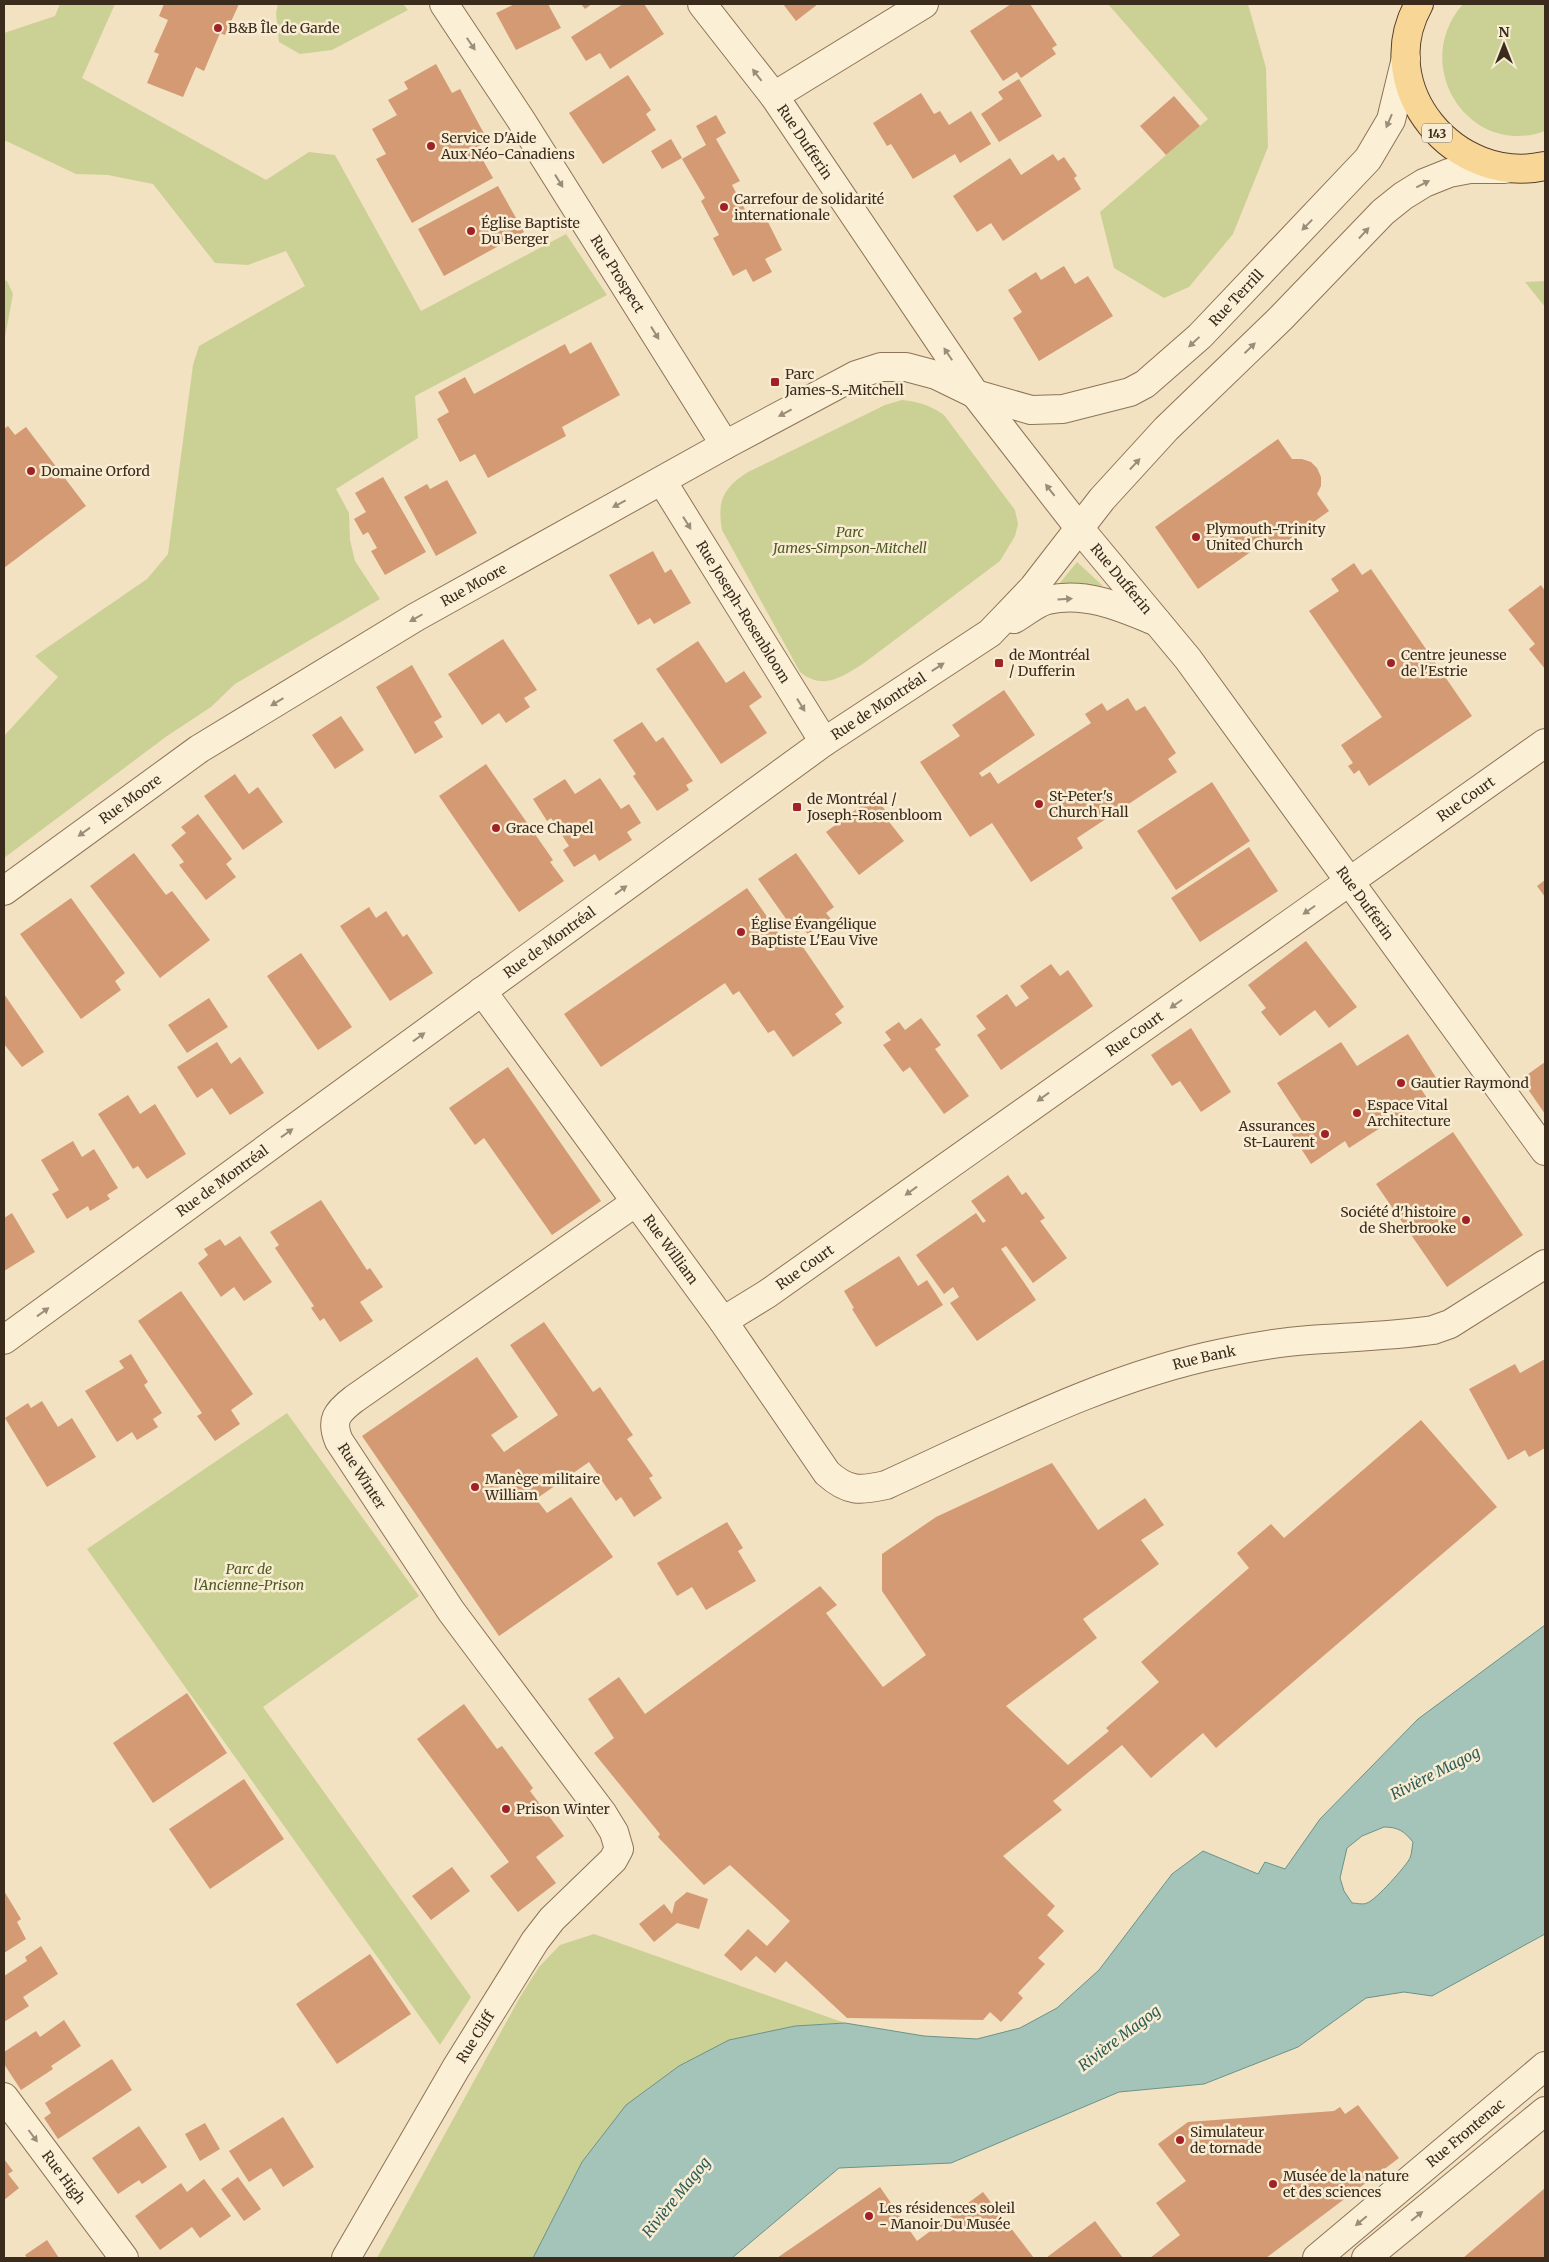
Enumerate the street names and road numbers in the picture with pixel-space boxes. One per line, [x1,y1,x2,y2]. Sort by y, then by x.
street label: Rue Dufferin [773,101,836,183]
road number: 143 [1422,124,1452,142]
street label: Rue Prospect [587,232,649,316]
street label: Rue Terrill [1205,265,1268,330]
street label: Rue Joseph-Rosenbloom [692,537,794,686]
street label: Rue Dufferin [1087,540,1156,618]
street label: Rue Moore [437,559,510,611]
street label: Rue de Montréal [828,668,930,744]
street label: Rue Moore [95,771,165,828]
street label: Rue Court [1433,772,1499,826]
street label: Rue Dufferin [1333,863,1398,943]
street label: Rue de Montréal [500,902,600,982]
street label: Rue Court [1102,1007,1167,1060]
street label: Rue de Montréal [172,1141,272,1221]
street label: Rue William [639,1211,702,1288]
street label: Rue Court [772,1240,838,1294]
street label: Rue Bank [1171,1342,1237,1374]
street label: Rue Winter [334,1440,390,1512]
street label: Rue Cliff [452,2007,498,2066]
street label: Rue Frontenac [1423,2095,1508,2171]
street label: Rue High [38,2147,90,2207]

